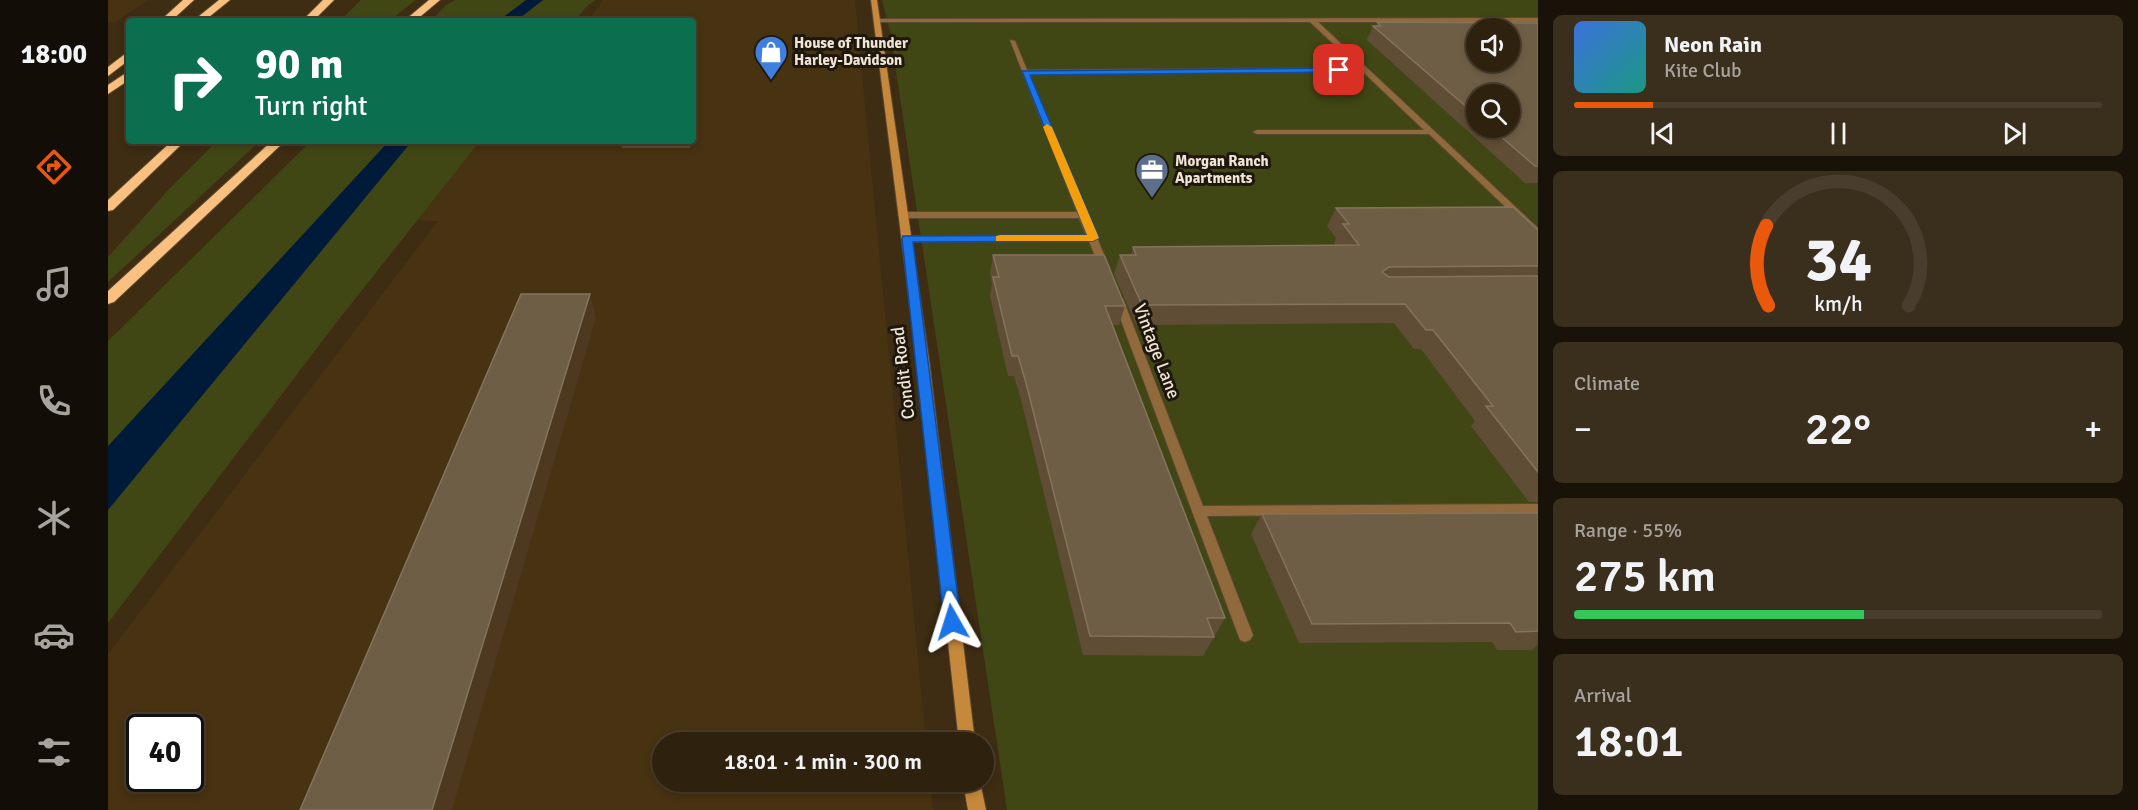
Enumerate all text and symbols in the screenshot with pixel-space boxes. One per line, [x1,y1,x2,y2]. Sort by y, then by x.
map controls [1466,18,1520,138]
button: sound [1466,18,1520,72]
text: Neon Rain [1664,31,1762,58]
shop icon: House of Thunder Harley-Davidson [753,34,789,81]
place label: House of Thunder Harley-Davidson [794,34,908,69]
text: 18:00 [21,38,87,71]
text: 90 m [255,39,344,90]
icon: right [156,42,234,120]
pin [1313,44,1364,95]
icon: arrive [1322,53,1355,86]
text: Kite Club [1664,58,1742,83]
button: search [1466,84,1520,138]
text: Turn right [255,90,368,123]
icon: previous [1646,117,1679,150]
icon: pause [1822,117,1855,150]
icon: next [1998,117,2031,150]
icon: directions [33,146,75,188]
office icon: Morgan Ranch Apartments [1134,152,1170,199]
place label: Morgan Ranch Apartments [1175,152,1269,187]
text: 34 [1804,221,1872,298]
icon: music [33,263,75,305]
text: km/h [1814,291,1862,317]
street label: Vintage Lane [1129,300,1185,402]
street label: Condit Road [886,326,920,420]
text: Climate [1574,371,1640,396]
icon: phone [33,380,75,422]
text: 22° [1805,402,1871,457]
text: − [1574,409,1592,450]
text: + [2084,409,2102,450]
icon: climate [33,497,75,539]
text: Range · 55% [1574,518,1682,543]
text: 275 km [1574,549,1716,604]
position arrow [920,590,984,654]
icon: car [33,614,75,656]
text: Arrival [1574,683,1632,708]
speed limit sign: 40 [126,714,204,792]
text: 18:01 [1574,714,1684,769]
icon: filters [33,731,75,773]
text: 18:01 · 1 min · 300 m [724,748,922,775]

